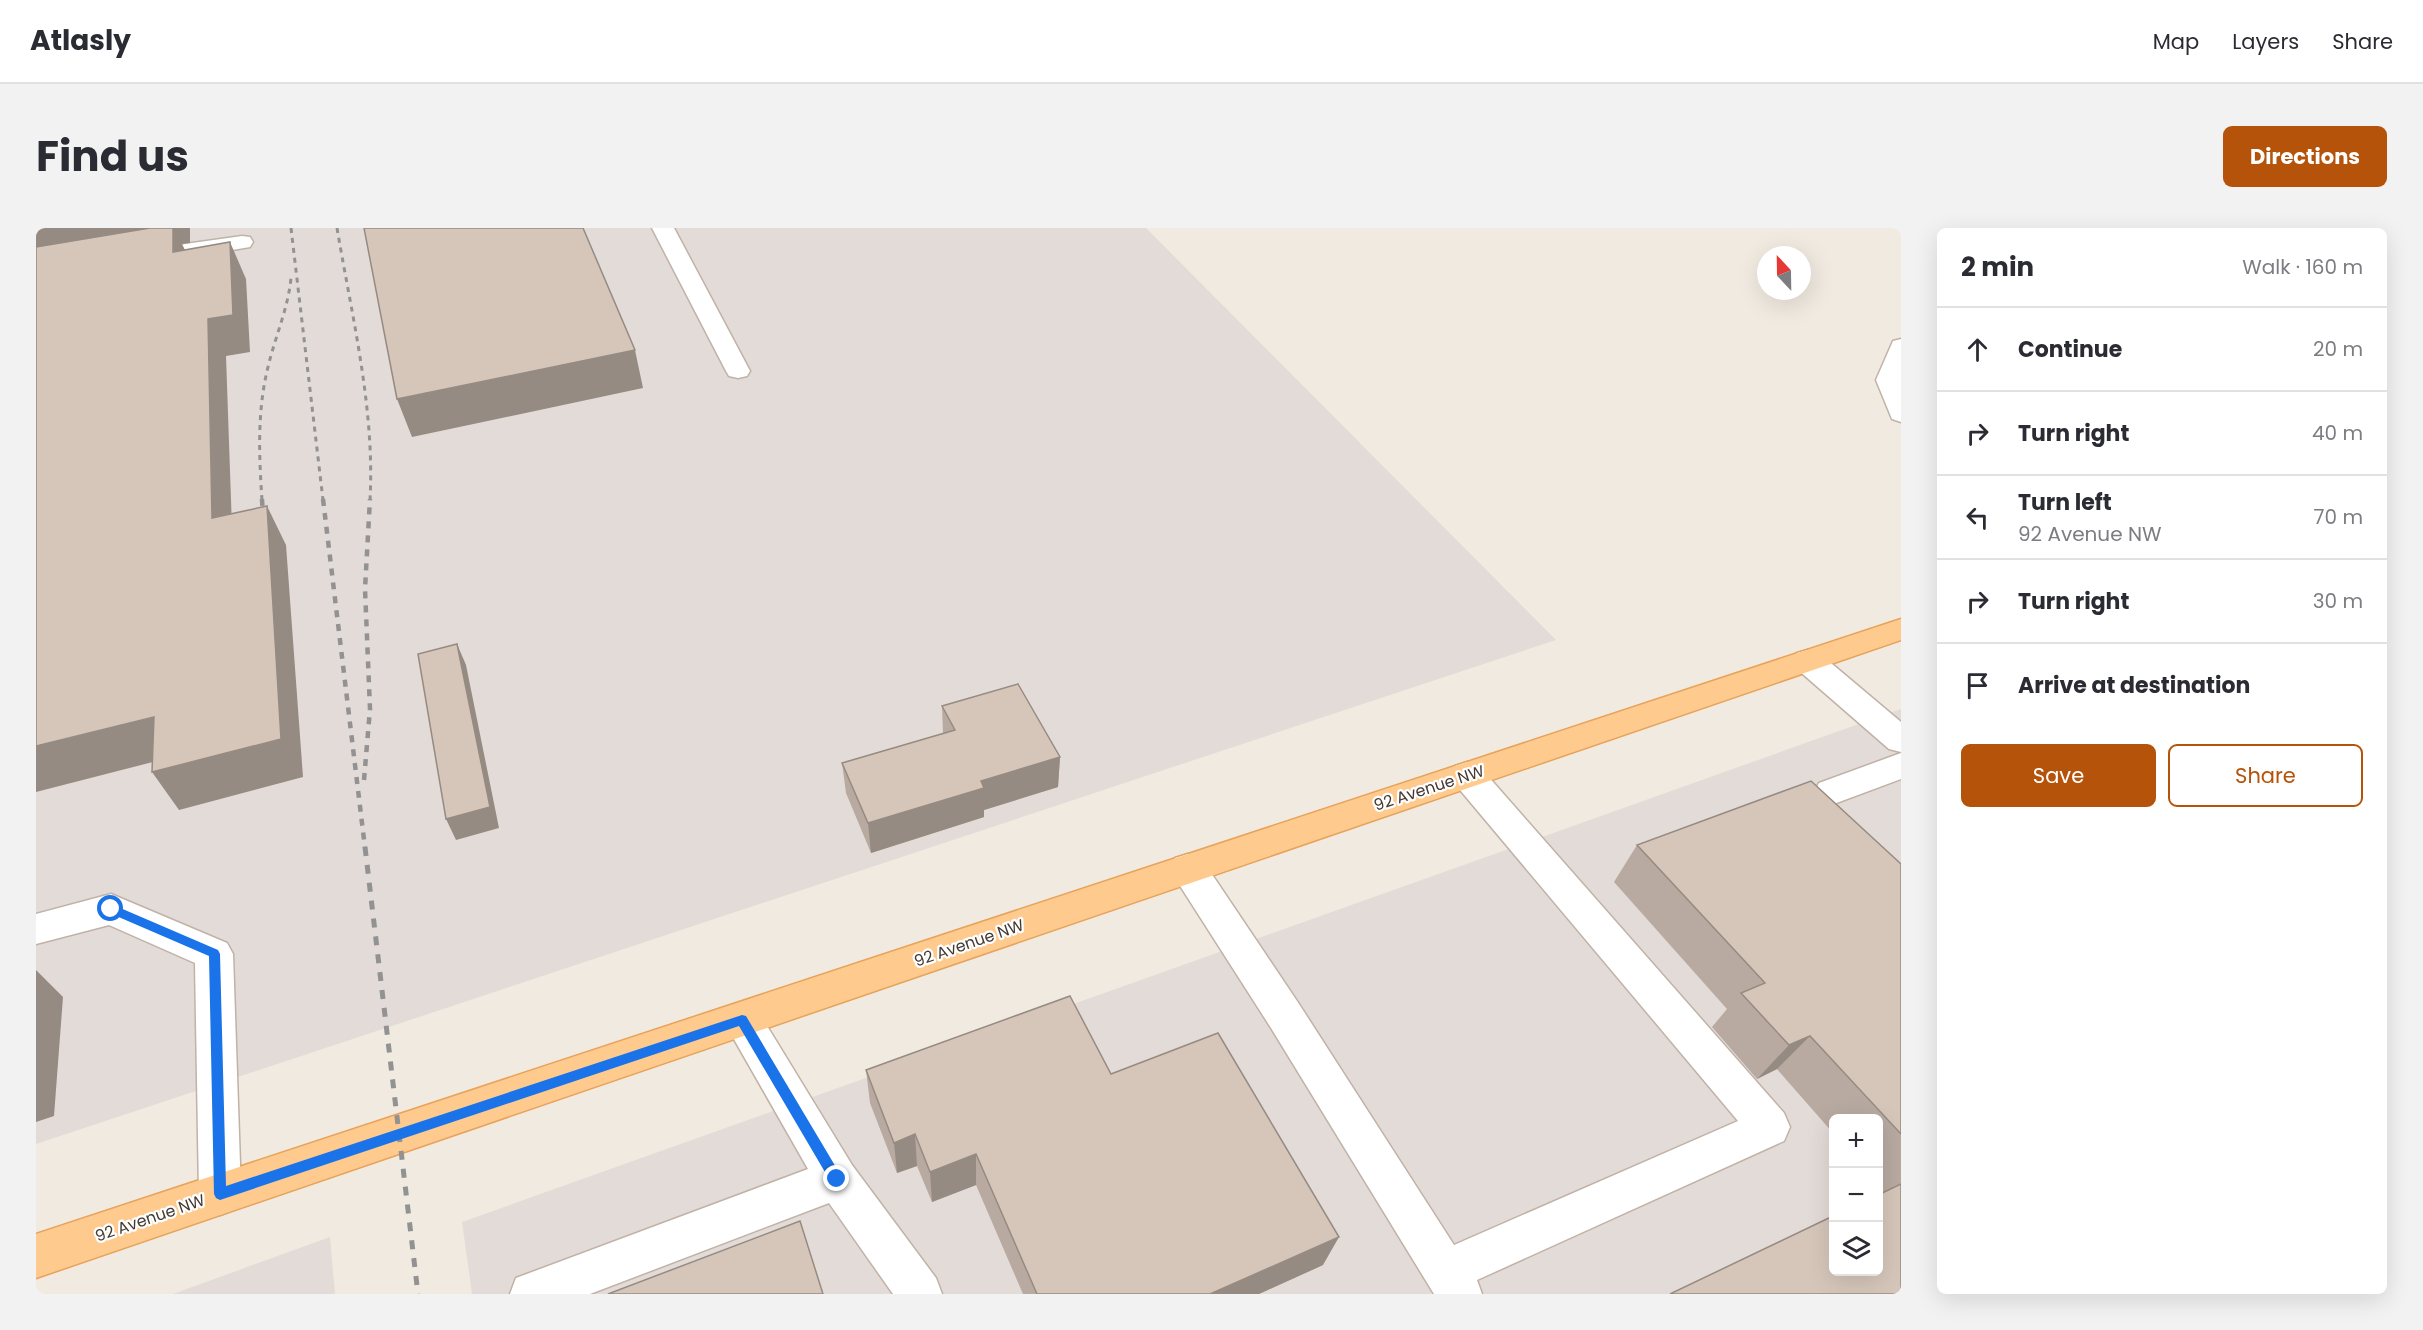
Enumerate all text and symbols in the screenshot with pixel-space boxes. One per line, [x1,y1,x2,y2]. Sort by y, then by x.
text: Atlasly [30,21,131,60]
text: Map [2153,27,2199,56]
text: Layers [2232,27,2299,56]
text: Share [2332,27,2393,56]
button: Directions [2223,126,2387,187]
text: Find us [36,127,189,186]
north arrow [1757,246,1811,300]
text: 2 min [1961,249,2034,285]
text: Walk · 160 m [2242,253,2363,281]
icon: ahead [1961,333,1994,366]
text: Continue [2018,334,2122,365]
text: 20 m [2313,335,2363,363]
icon: right [1961,417,1994,450]
text: Turn right [2018,418,2129,449]
text: 40 m [2312,419,2363,447]
text: Turn left [2018,487,2112,518]
icon: left [1961,501,1994,534]
text: 70 m [2314,503,2363,531]
text: 92 Avenue NW [2018,520,2161,548]
icon: right [1961,585,1994,618]
text: Turn right [2018,586,2129,617]
text: 30 m [2313,587,2363,615]
icon: arrive [1961,669,1994,702]
text: Arrive at destination [2018,670,2250,701]
button: Save [1961,744,2156,807]
button: Share [2168,744,2363,807]
street label: 92 Avenue NW [1371,759,1487,817]
route start [97,895,123,921]
street label: 92 Avenue NW [911,913,1027,973]
map controls [1829,1114,1883,1276]
button: + [1829,1114,1883,1168]
route end [823,1165,849,1191]
button: − [1829,1168,1883,1222]
street label: 92 Avenue NW [92,1188,208,1248]
button: layers [1829,1222,1883,1276]

